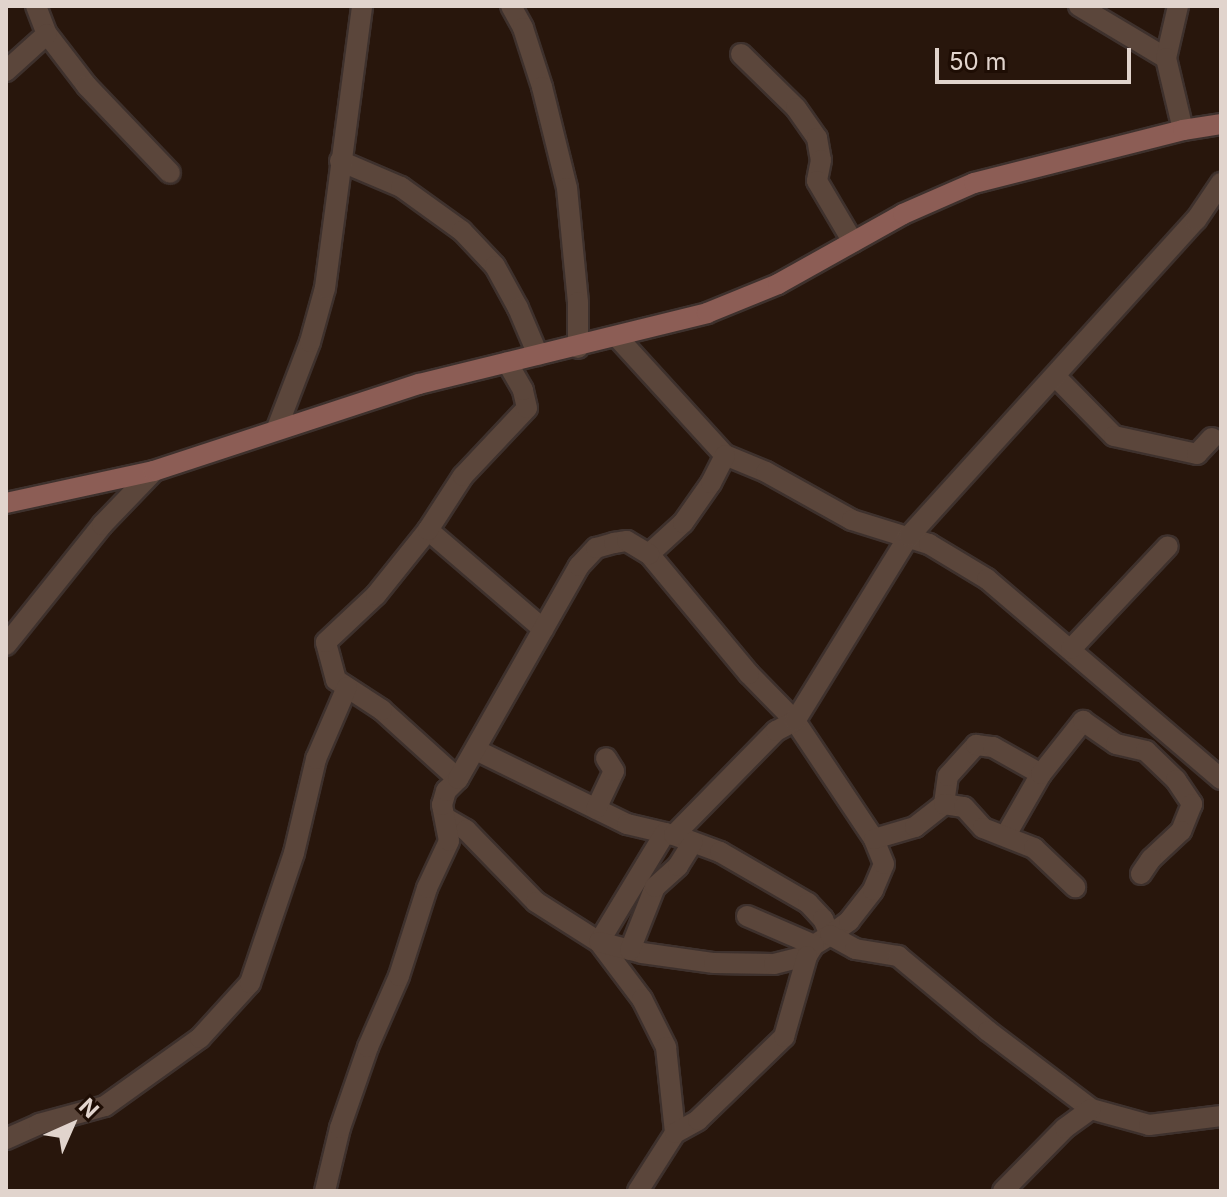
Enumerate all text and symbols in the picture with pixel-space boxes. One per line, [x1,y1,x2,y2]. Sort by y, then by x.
scale bar [939,32,1135,82]
text: 50 m [949,47,1007,76]
north arrow [32,1085,112,1165]
text: N [74,1093,104,1123]

